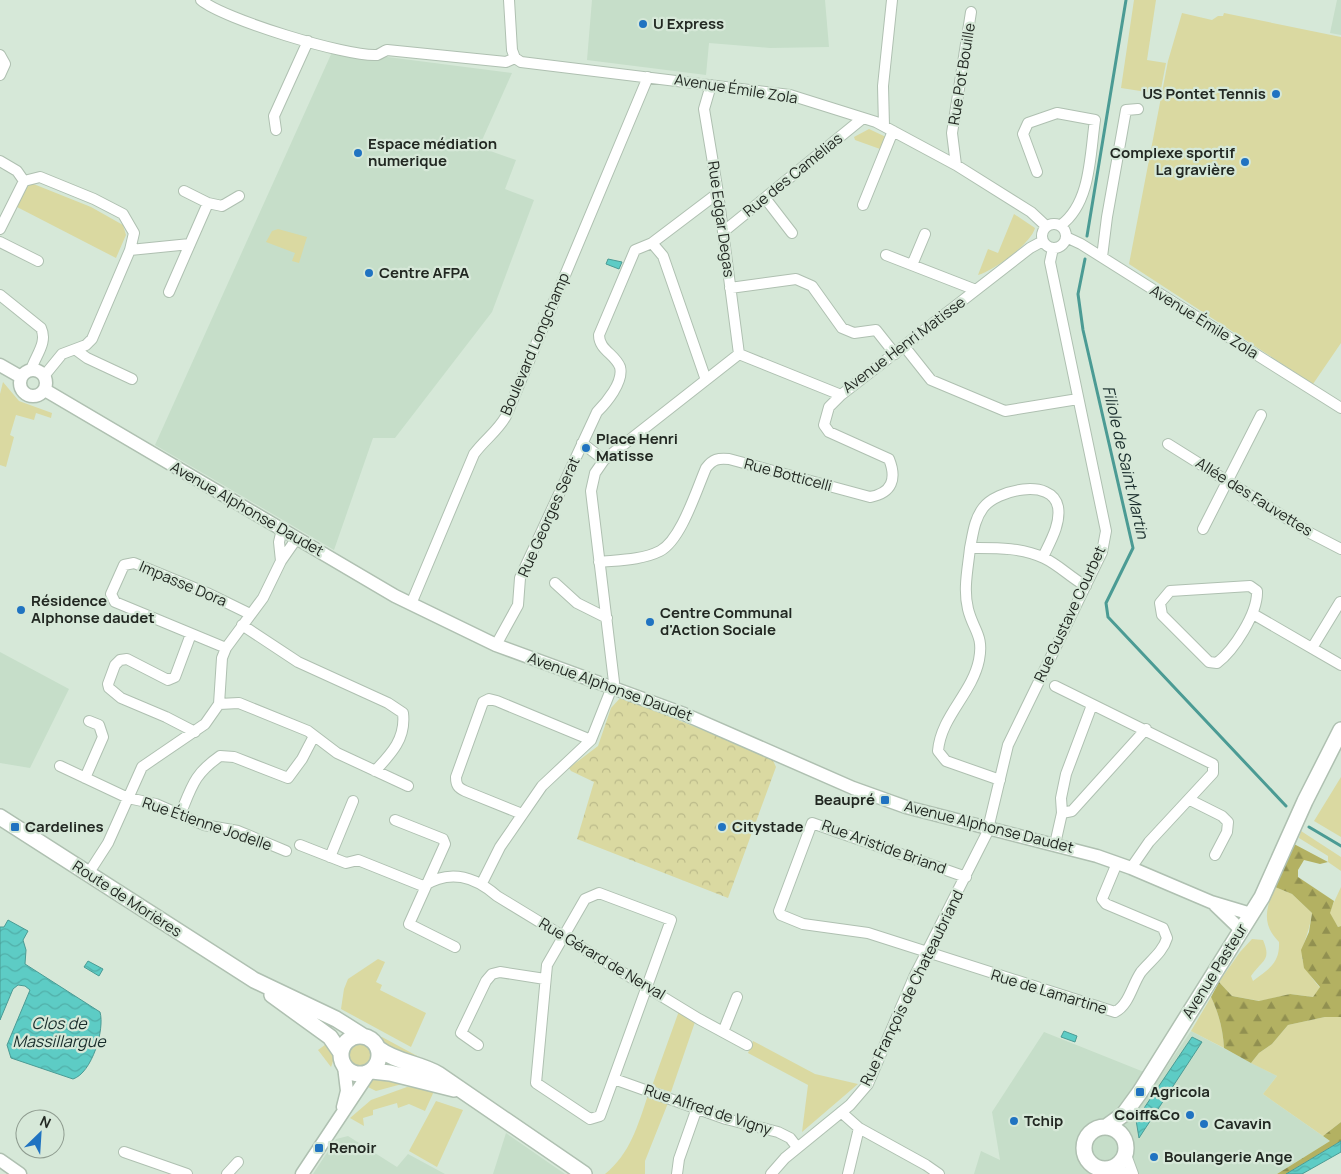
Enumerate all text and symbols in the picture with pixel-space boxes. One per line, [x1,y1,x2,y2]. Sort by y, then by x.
place label: U Express [653,13,724,34]
marker: U Express [637,18,649,30]
street label: Rue Pot Bouille [943,21,980,127]
street label: Avenue Émile Zola [673,68,799,109]
place label: US Pontet Tennis [1142,83,1266,104]
marker: US Pontet Tennis [1270,88,1282,100]
street label: Rue des Camélias [739,128,847,221]
place label: Espace médiation numerique [368,133,497,171]
place label: Complexe sportif La gravière [1110,142,1235,180]
marker: Espace médiation numerique [352,147,364,159]
marker: Complexe sportif La gravière [1239,156,1251,168]
street label: Rue Edgar Degas [703,159,740,279]
place label: Centre AFPA [379,262,469,283]
marker: Centre AFPA [363,267,375,279]
street label: Boulevard Longchamp [495,269,574,418]
street label: Avenue Émile Zola [1146,280,1263,363]
street label: Avenue Henri Matisse [838,291,970,398]
water label: Filiole de Saint Martin [1098,383,1154,541]
place label: Place Henri Matisse [596,428,678,466]
marker: Place Henri Matisse [580,442,592,454]
street label: Allée des Fauvettes [1192,452,1317,541]
street label: Rue Georges Serat [513,453,584,580]
street label: Rue Botticelli [742,453,834,496]
street label: Avenue Alphonse Daudet [167,456,328,561]
street label: Rue Gustave Courbet [1029,542,1110,685]
street label: Impasse Dora [136,556,230,611]
place label: Résidence Alphonse daudet [31,590,155,628]
place label: Centre Communal d'Action Sociale [660,602,793,640]
marker: Résidence Alphonse daudet [15,604,27,616]
marker: Centre Communal d'Action Sociale [644,616,656,628]
street label: Avenue Alphonse Daudet [525,647,695,726]
place label: Beaupré [814,789,875,810]
street label: Rue Étienne Jodelle [140,792,275,856]
marker: Beaupré [879,794,891,806]
street label: Avenue Alphonse Daudet [902,795,1076,858]
street label: Rue Aristide Briand [819,814,949,879]
place label: Cardelines [25,816,104,837]
place label: Citystade [732,816,804,837]
marker: Cardelines [9,821,21,833]
marker: Citystade [716,821,728,833]
street label: Route de Morières [69,855,186,942]
street label: Rue François de Chateaubriand [855,886,968,1089]
street label: Rue Gérard de Nerval [535,912,669,1005]
street label: Avenue Pasteur [1177,919,1252,1022]
street label: Rue de Lamartine [989,964,1110,1019]
water label: Clos de Massillargue [12,1012,107,1052]
street label: Rue Alfred de Vigny [642,1079,775,1140]
place label: Agricola [1150,1081,1210,1102]
marker: Agricola [1134,1086,1146,1098]
place label: Coiff&Co [1114,1104,1180,1125]
north arrow [15,1109,65,1159]
marker: Coiff&Co [1184,1109,1196,1121]
place label: Tchip [1024,1110,1063,1131]
text: N [37,1111,54,1133]
place label: Cavavin [1214,1113,1272,1134]
marker: Tchip [1008,1115,1020,1127]
marker: Cavavin [1198,1118,1210,1130]
place label: Renoir [329,1137,376,1158]
marker: Renoir [313,1142,325,1154]
place label: Boulangerie Ange [1164,1146,1293,1167]
marker: Boulangerie Ange [1148,1151,1160,1163]

